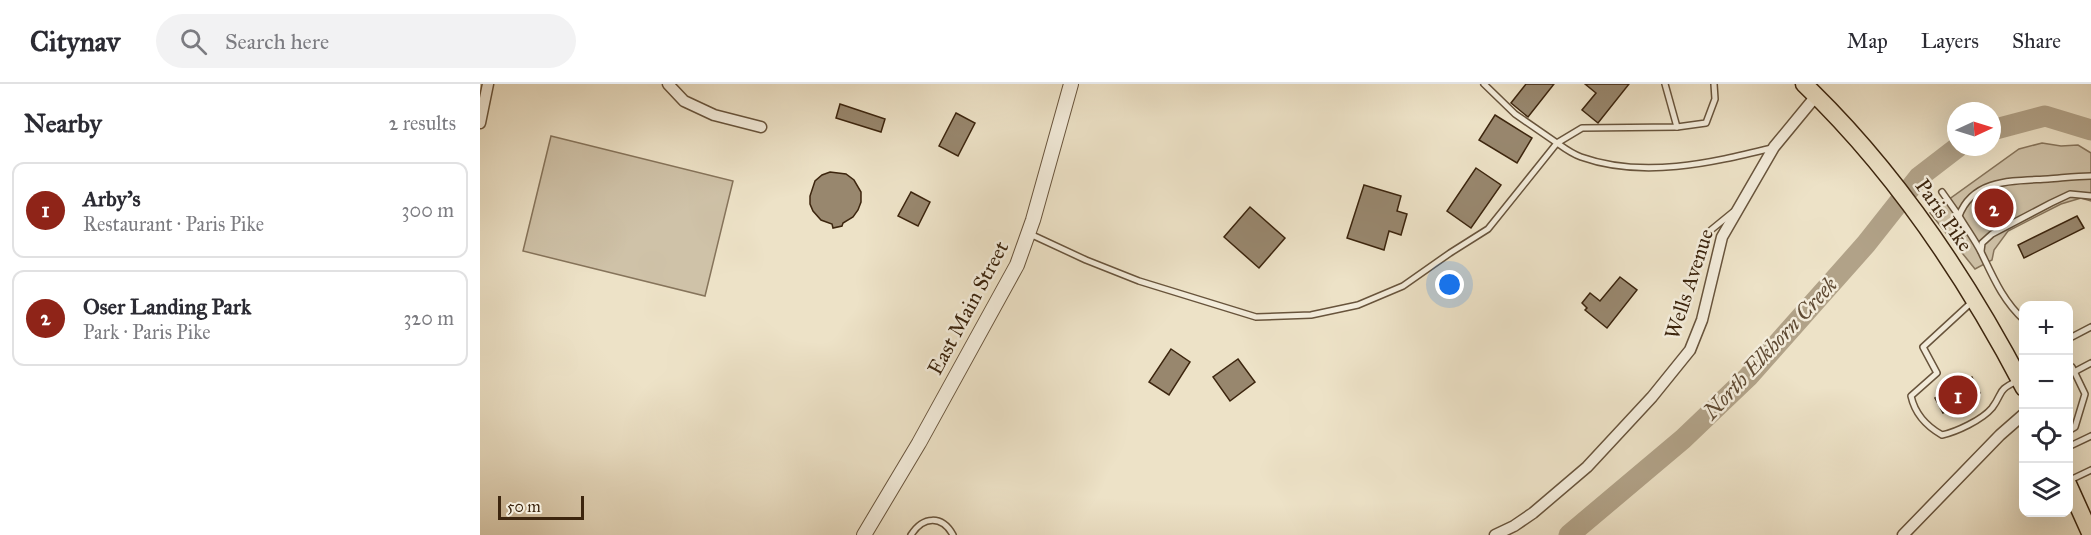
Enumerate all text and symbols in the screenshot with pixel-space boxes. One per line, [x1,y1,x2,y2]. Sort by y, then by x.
search box [156,14,576,68]
text: Citynav [30,24,120,59]
icon: search [177,25,210,58]
text: Search here [225,28,329,55]
text: Map [1847,28,1888,54]
text: Layers [1921,28,1979,54]
text: Share [2012,28,2061,54]
north arrow [1947,102,2001,156]
text: Nearby [24,107,102,139]
text: 2 results [388,111,456,135]
street label: Paris Pike [1910,174,1978,256]
text: Arby's [83,185,141,212]
pin: 2 [1974,186,2014,230]
text: 1 [42,198,49,222]
text: 300 m [402,198,454,222]
text: Restaurant · Paris Pike [83,212,264,236]
street label: Wells Avenue [1659,225,1719,342]
street label: East Main Street [922,236,1014,379]
your location [1435,270,1464,299]
water label: North Elkhorn Creek [1696,271,1843,426]
text: Oser Landing Park [83,293,251,320]
map controls [2019,301,2073,517]
button: + [2019,301,2073,355]
text: 2 [41,306,50,330]
text: 320 m [403,306,454,330]
text: Park · Paris Pike [83,320,211,344]
button: − [2019,355,2073,409]
pin: 1 [1938,372,1978,418]
button: locate [2019,409,2073,463]
button: layers [2019,463,2073,517]
scale bar [498,493,584,520]
text: 50 m [507,497,541,516]

